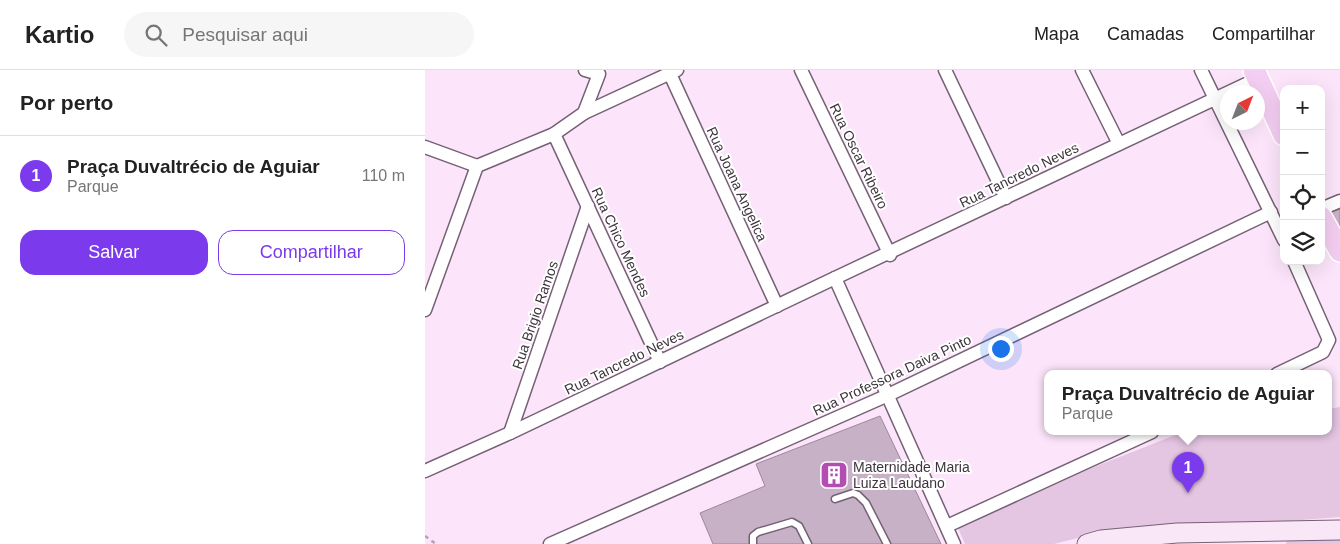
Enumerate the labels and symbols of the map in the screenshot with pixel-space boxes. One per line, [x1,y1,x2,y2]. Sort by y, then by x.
north arrow [1220,85,1265,130]
street label: Rua Oscar Ribeiro [827,101,892,211]
street label: Rua Joana Angelica [703,124,771,244]
street label: Rua Tancredo Neves [957,139,1081,211]
street label: Rua Chico Mendes [589,185,653,299]
street label: Rua Brigio Ramos [509,259,561,371]
street label: Rua Tancredo Neves [562,326,686,398]
street label: Rua Professora Daiva Pinto [810,331,974,419]
your location [988,336,1014,362]
pin: 1 [1172,452,1204,493]
place label: Maternidade Maria Luiza Laudano [853,459,970,491]
building icon: Maternidade Maria Luiza Laudano [819,460,849,490]

